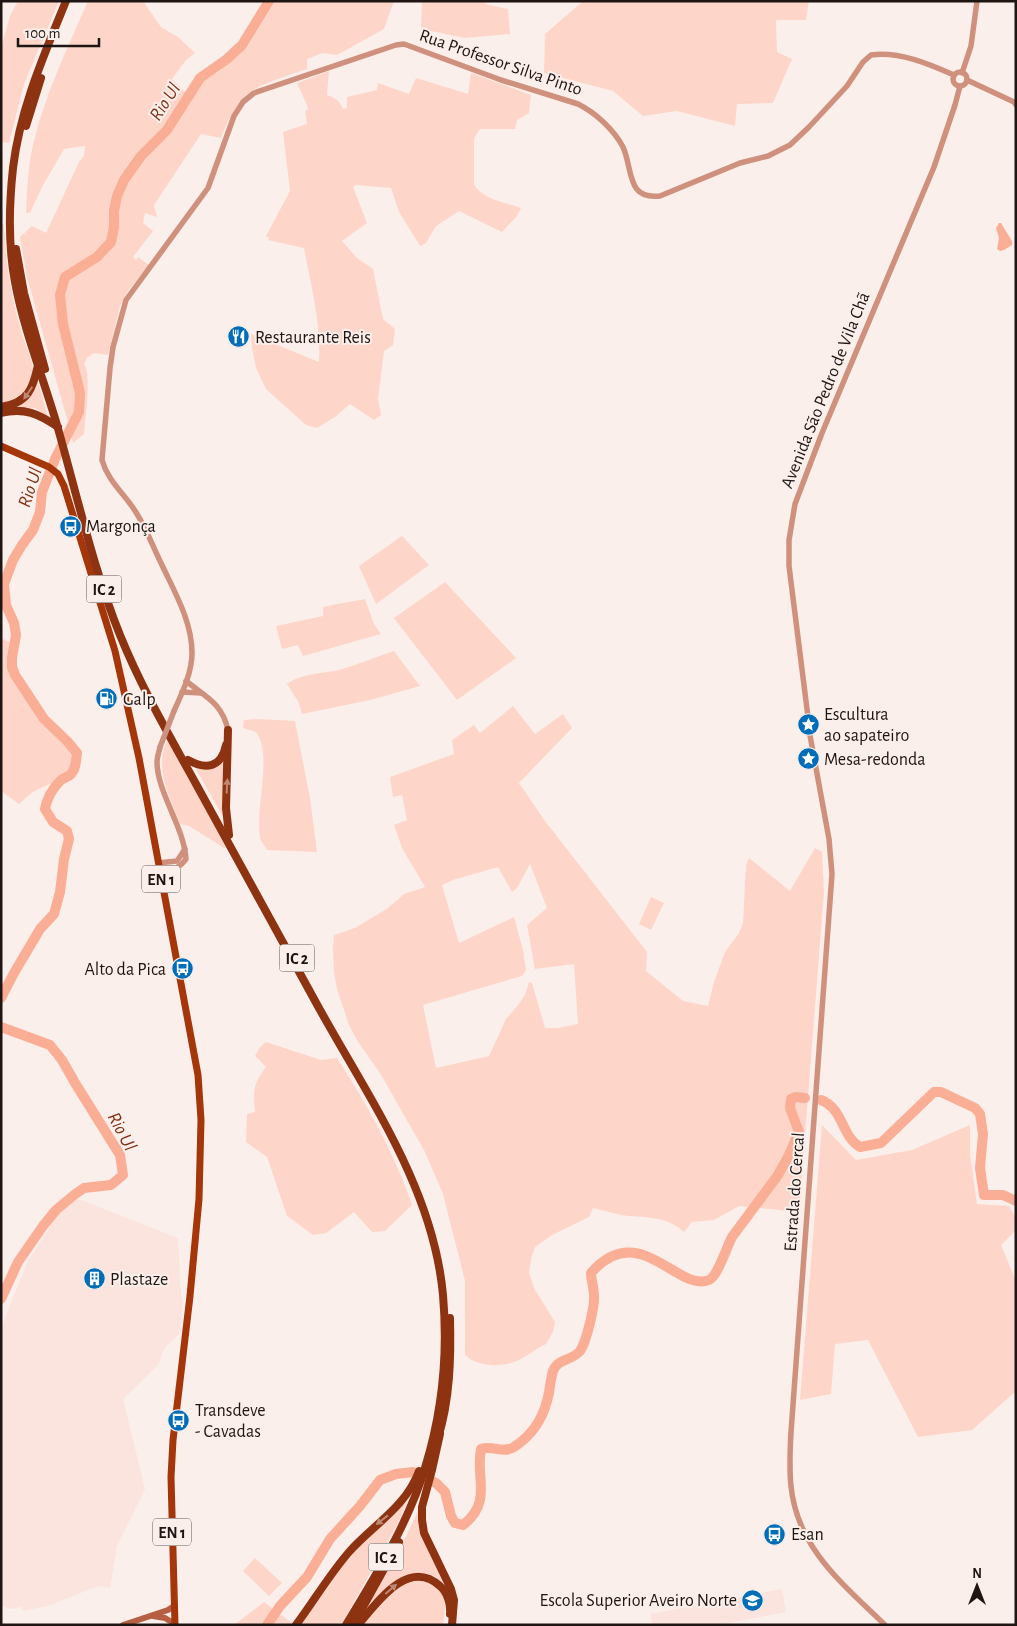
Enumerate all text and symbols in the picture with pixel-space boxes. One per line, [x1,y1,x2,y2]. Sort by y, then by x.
scale bar [18,15,99,47]
text: 100 m [25,26,60,41]
street label: Rua Professor Silva Pinto [417,27,585,99]
water label: Rio Ul [146,79,185,124]
street label: Avenida São Pedro de Vila Chã [778,290,874,491]
restaurant icon: Restaurante Reis [227,325,251,349]
place label: Restaurante Reis [255,329,371,347]
one-way arrow [23,386,33,400]
water label: Rio Ul [15,465,46,510]
bus stop icon: Margonça [58,514,82,538]
place label: Margonça [86,518,156,536]
road number: IC 2 [86,576,122,602]
fuel station icon: Galp [95,687,119,711]
place label: Galp [123,691,156,709]
place label: Escultura ao sapateiro [824,706,909,745]
place icon: Escultura ao sapateiro [796,712,820,736]
place icon: Mesa-redonda [796,747,820,771]
place label: Mesa-redonda [824,751,926,769]
one-way arrow [223,778,231,794]
road number: EN 1 [142,866,180,892]
road number: IC 2 [280,944,314,971]
bus stop icon: Alto da Pica [170,957,194,981]
place label: Alto da Pica [84,961,166,979]
water label: Rio Ul [104,1109,140,1154]
street label: Estrada do Cercal [782,1132,808,1252]
building icon: Plastaze [82,1267,106,1291]
place label: Plastaze [110,1271,168,1289]
place label: Transdeve - Cavadas [195,1402,266,1441]
bus stop icon: Transdeve - Cavadas [167,1408,191,1432]
one-way arrow [375,1515,389,1525]
road number: EN 1 [153,1518,191,1545]
bus stop icon: Esan [763,1522,787,1546]
place label: Esan [791,1526,824,1544]
road number: IC 2 [368,1544,404,1570]
north arrow [952,1561,1002,1611]
text: N [972,1567,982,1581]
one-way arrow [384,1584,397,1595]
school or university icon: Escola Superior Aveiro Norte [741,1588,765,1612]
place label: Escola Superior Aveiro Norte [540,1592,737,1610]

